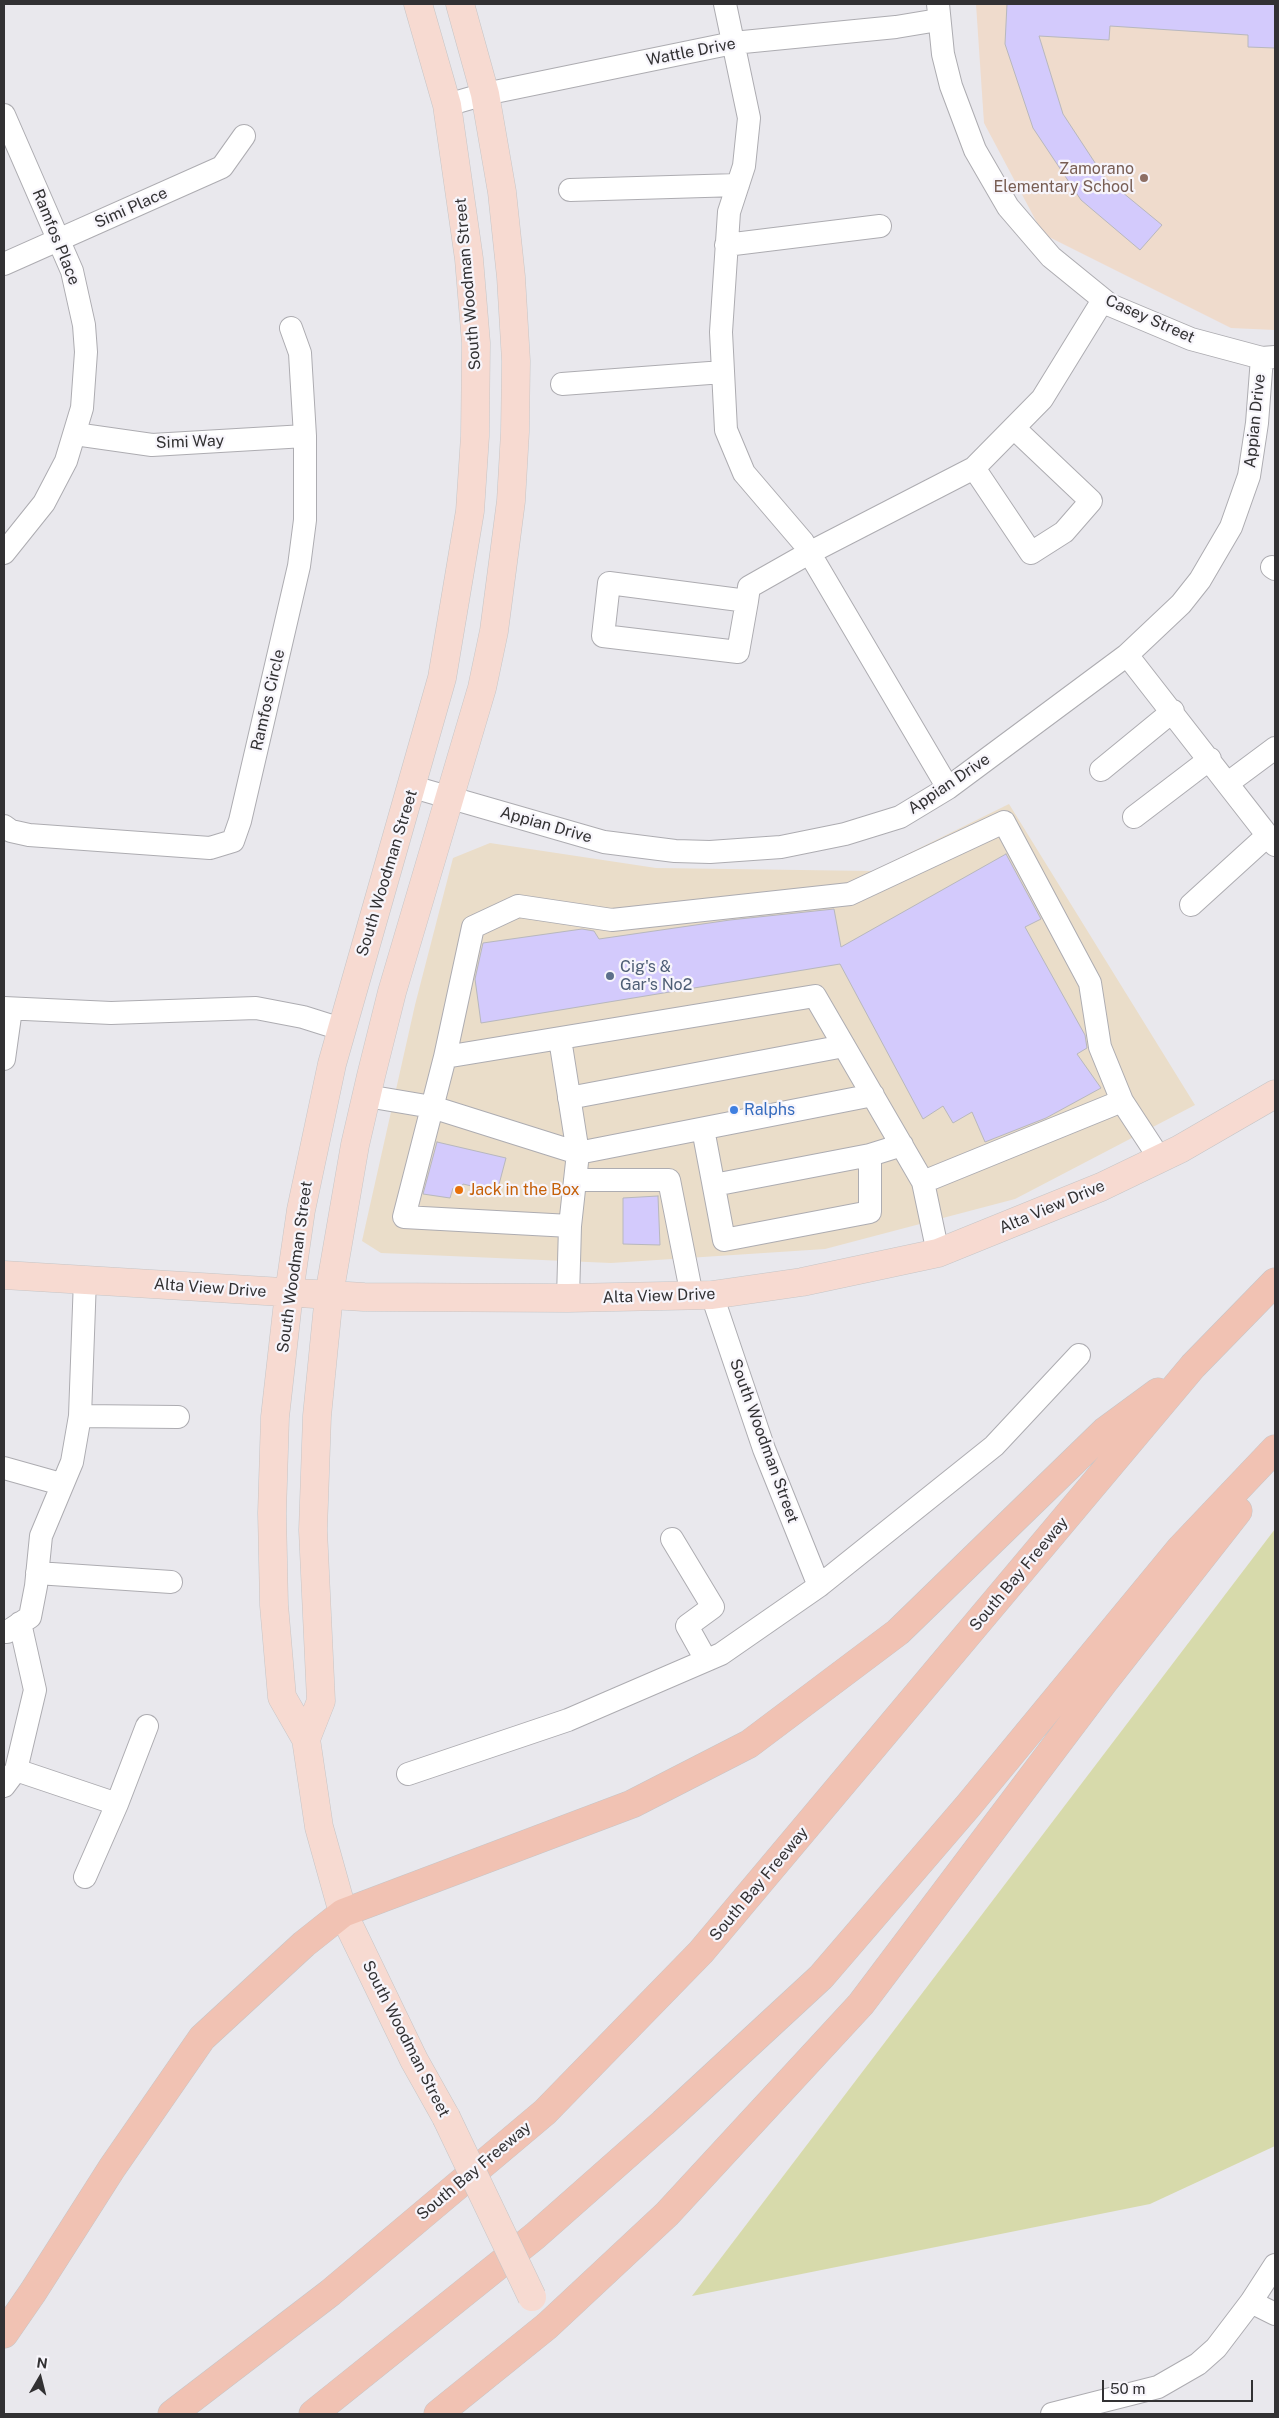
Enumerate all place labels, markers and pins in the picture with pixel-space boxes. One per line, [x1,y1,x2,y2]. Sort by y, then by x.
place label: Zamorano Elementary School [994,159,1134,197]
marker: Zamorano Elementary School [1138,172,1150,184]
place label: Cig's & Gar's No2 [620,957,692,995]
marker: Cig's & Gar's No2 [604,970,616,982]
place label: Ralphs [744,1100,795,1120]
marker: Ralphs [728,1104,740,1116]
place label: Jack in the Box [469,1180,579,1200]
marker: Jack in the Box [453,1184,465,1196]

